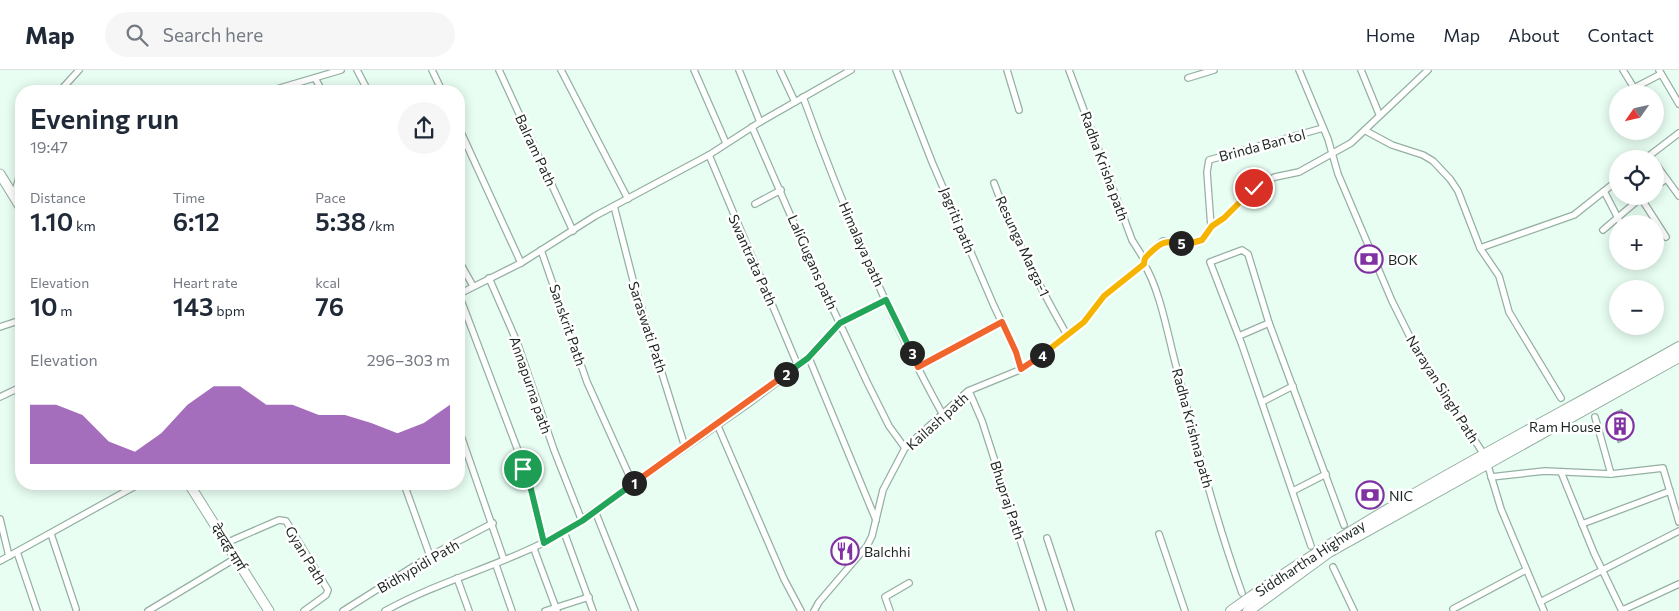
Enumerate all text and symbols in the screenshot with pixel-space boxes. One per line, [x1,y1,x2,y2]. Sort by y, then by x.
search box [105,12,455,57]
text: Map [25,20,75,49]
icon: search [123,21,151,49]
text: Search here [163,23,263,46]
text: Home [1366,24,1415,46]
text: Map [1443,24,1480,46]
text: About [1508,24,1560,46]
text: Contact [1588,24,1654,46]
north arrow [1609,85,1664,140]
map controls [1609,85,1664,335]
text: Evening run [30,101,179,135]
button: share [398,102,450,154]
street label: Radha Krisha path [1077,109,1133,223]
street label: Balram Path [512,111,560,189]
street label: Brinda Ban tol [1217,125,1307,165]
text: 19:47 [30,137,68,156]
button: locate [1609,150,1664,205]
pin [1233,167,1275,209]
icon: check [1240,174,1268,202]
street label: Jagriti path [937,185,979,255]
text: Distance [30,189,86,206]
text: Time [173,189,205,206]
text: Pace [315,189,346,206]
street label: Resunga Marga-1 [992,193,1054,299]
street label: Himalaya path [836,199,888,289]
text: 1.10 [30,206,73,236]
text: 6:12 [173,206,220,236]
text: 5:38 [315,206,366,236]
street label: Swantrata Path [725,212,781,308]
street label: LaliGugans path [785,212,841,312]
button: + [1609,215,1664,270]
text: km [73,217,96,234]
text: /km [366,217,395,234]
pin: 5 [1168,230,1194,256]
text: 5 [1177,235,1186,252]
bank icon: BOK [1354,244,1384,274]
place label: BOK [1388,251,1418,268]
text: Elevation [30,274,89,291]
text: Heart rate [173,274,238,291]
text: kcal [315,274,340,291]
street label: Saraswati Path [625,279,671,375]
button: − [1609,280,1664,335]
street label: Sanskrit Path [546,282,590,368]
text: 10 [30,291,58,321]
text: 143 [173,291,213,321]
text: 76 [315,291,344,321]
text: m [58,302,73,319]
text: bpm [213,302,245,319]
street label: Narayan Singh Path [1403,332,1483,446]
street label: Annapurna path [506,334,556,436]
pin: 3 [900,340,924,366]
pin: 4 [1030,342,1054,368]
text: 3 [908,345,917,362]
text: 4 [1038,347,1047,364]
text: Elevation [30,350,98,369]
text: 296–303 m [367,350,450,369]
pin: 2 [774,362,798,386]
text: 2 [783,366,790,383]
street label: Radha Krishna path [1169,366,1217,490]
street label: Kailash path [902,389,972,453]
building icon: Ram House [1605,411,1635,441]
place label: Ram House [1529,418,1601,435]
pin [502,448,544,490]
icon: arrive [509,455,537,483]
street label: Bhupraj Path [987,458,1029,542]
pin: 1 [622,470,646,496]
text: 1 [631,475,638,492]
bank icon: NIC [1355,480,1385,510]
place label: NIC [1389,487,1413,504]
street label: Siddhartha Highway [1252,516,1368,600]
street label: देवदह मार्ग [208,520,251,575]
street label: Gyan Path [282,523,330,587]
street label: Bidhypidi Path [374,536,462,596]
restaurant icon: Balchhi [830,536,860,566]
place label: Balchhi [864,543,910,560]

